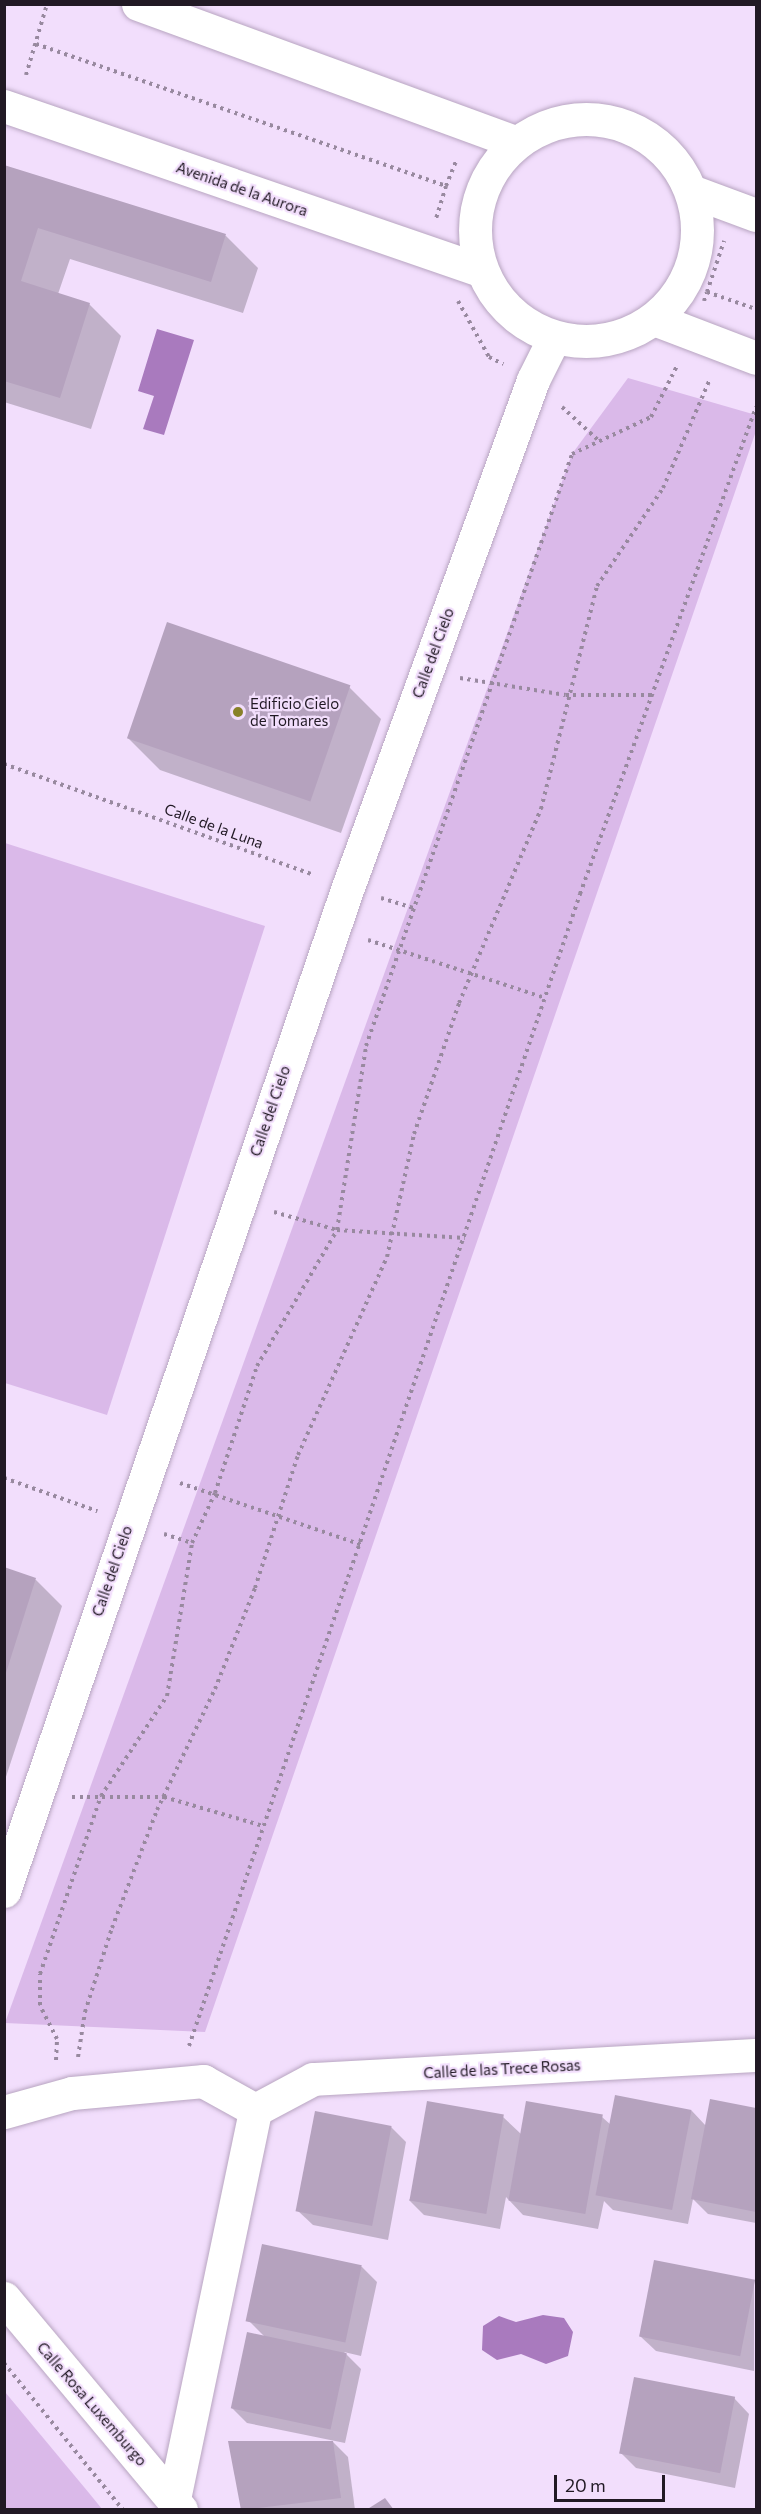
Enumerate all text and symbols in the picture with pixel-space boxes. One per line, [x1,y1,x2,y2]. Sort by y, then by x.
street label: Avenida de la Aurora [174,158,310,220]
street label: Calle del Cielo [408,605,458,701]
place label: Edificio Cielo de Tomares [250,694,339,729]
marker: Edificio Cielo de Tomares [231,705,245,719]
street label: Calle de la Luna [162,800,266,852]
street label: Calle del Cielo [246,1063,294,1159]
street label: Calle del Cielo [88,1523,136,1619]
street label: Calle de las Trece Rosas [423,2056,581,2082]
street label: Calle Rosa Luxemburgo [33,2338,151,2470]
scale bar [557,2463,668,2501]
text: 20 m [565,2474,606,2496]

